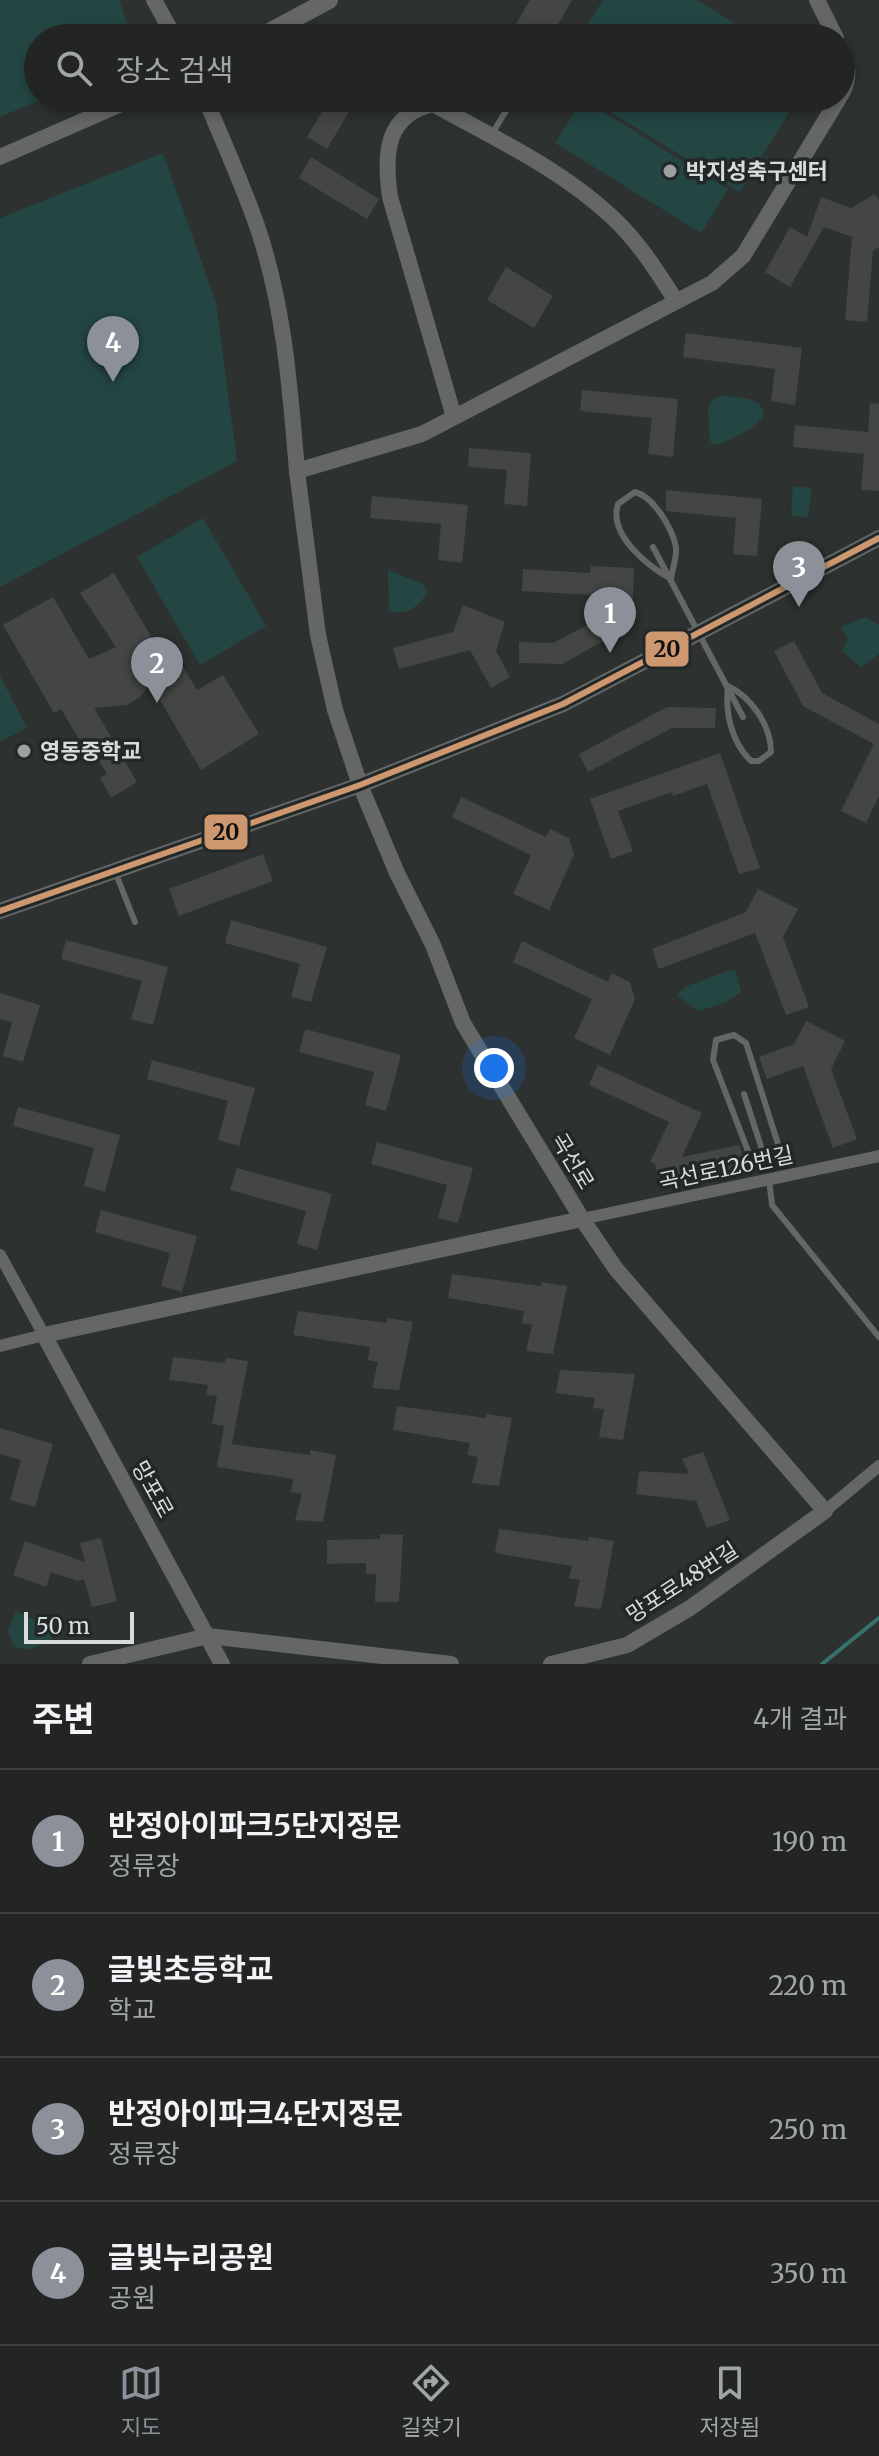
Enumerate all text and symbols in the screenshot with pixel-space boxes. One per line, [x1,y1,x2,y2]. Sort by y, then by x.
search box [24,24,855,112]
icon: search [52,46,96,90]
text: 장소 검색 [116,51,234,89]
place label: 박지성축구센터 [686,157,828,185]
marker: 박지성축구센터 [661,162,679,180]
pin: 4 [87,316,139,382]
pin: 3 [773,541,825,607]
pin: 1 [584,587,636,653]
line badge: 20 [644,630,690,668]
text: 20 [653,635,681,663]
pin: 2 [131,637,183,703]
place label: 영동중학교 [40,737,141,765]
marker: 영동중학교 [15,742,33,760]
line badge: 20 [203,813,249,851]
text: 20 [212,818,240,846]
your location [474,1048,514,1088]
street label: 곡선로 [545,1128,601,1194]
street label: 곡선로126번길 [656,1140,796,1196]
street label: 망포로 [126,1456,180,1522]
street label: 망포로48번길 [621,1535,743,1629]
scale bar [24,1608,134,1644]
text: 50 m [36,1612,90,1640]
text: 주변 [32,1698,95,1740]
text: 4개 결과 [753,1702,847,1735]
text: 반정아이파크5단지정문 [108,1806,402,1844]
text: 1 [52,1825,64,1858]
text: 190 m [772,1825,847,1858]
text: 정류장 [108,1849,180,1882]
text: 글빛초등학교 [108,1950,274,1988]
text: 2 [50,1969,66,2002]
text: 220 m [768,1969,847,2002]
text: 학교 [108,1993,156,2026]
text: 반정아이파크4단지정문 [108,2094,403,2132]
text: 3 [51,2113,65,2146]
text: 250 m [769,2113,847,2146]
text: 정류장 [108,2137,180,2170]
text: 글빛누리공원 [108,2238,274,2276]
text: 4 [50,2257,66,2290]
text: 350 m [770,2257,847,2290]
text: 공원 [108,2281,156,2314]
tab: 지도 [119,2361,163,2441]
tab: 길찾기 [401,2361,462,2441]
tab: 저장됨 [699,2361,760,2441]

